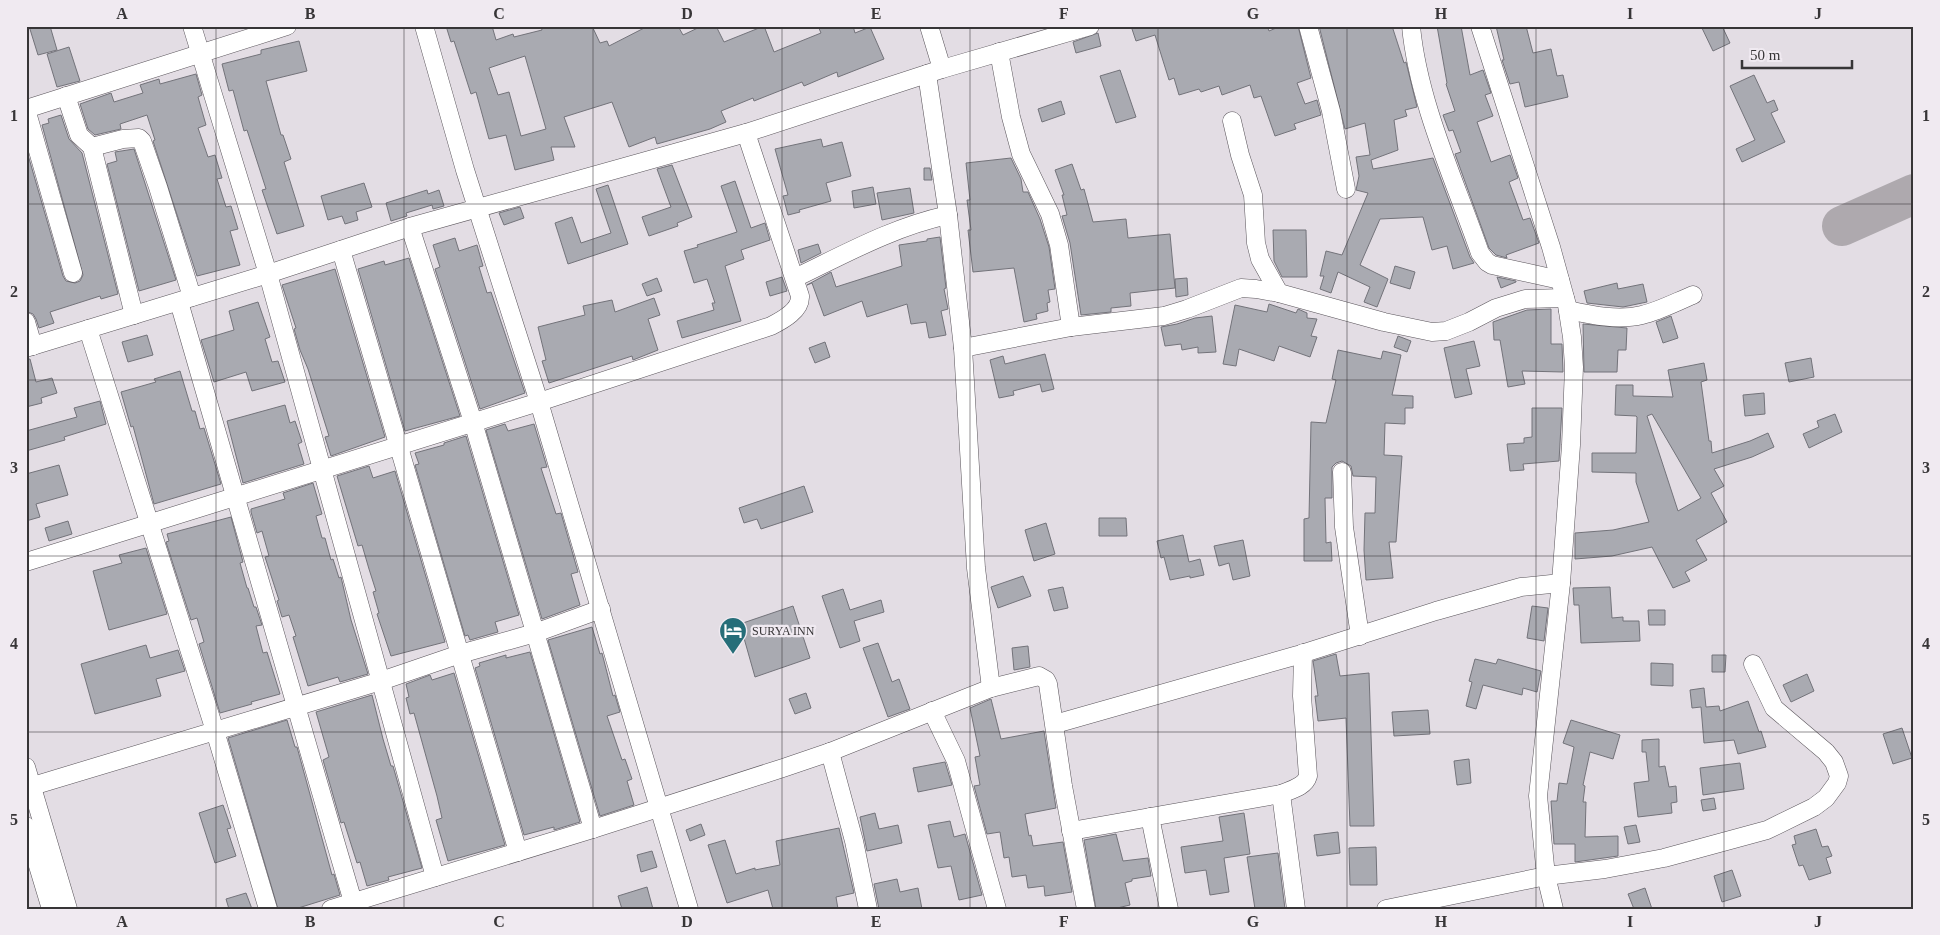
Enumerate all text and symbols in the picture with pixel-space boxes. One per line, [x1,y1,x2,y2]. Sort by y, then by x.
text: A [116,5,128,22]
text: B [305,5,316,22]
text: C [493,5,505,22]
text: D [681,5,693,22]
text: E [871,5,881,22]
text: F [1059,5,1069,22]
text: G [1247,5,1260,22]
text: H [1435,5,1448,22]
text: I [1627,5,1633,22]
text: J [1814,5,1822,22]
scale bar [1742,38,1852,70]
text: 50 m [1750,47,1781,63]
text: 1 [10,107,18,124]
text: 1 [1922,107,1930,124]
text: 2 [10,283,18,300]
text: 2 [1922,283,1930,300]
text: 3 [10,459,18,476]
text: 3 [1922,459,1930,476]
hotel icon: SURYA INN [718,616,748,655]
place label: SURYA INN [752,624,815,638]
text: 4 [10,635,18,652]
text: 4 [1922,635,1930,652]
text: 5 [10,811,18,828]
text: 5 [1922,811,1930,828]
text: A [116,913,128,930]
text: B [305,913,316,930]
text: C [493,913,505,930]
text: D [681,913,693,930]
text: E [871,913,881,930]
text: F [1059,913,1069,930]
text: G [1247,913,1260,930]
text: H [1435,913,1448,930]
text: I [1627,913,1633,930]
text: J [1814,913,1822,930]

